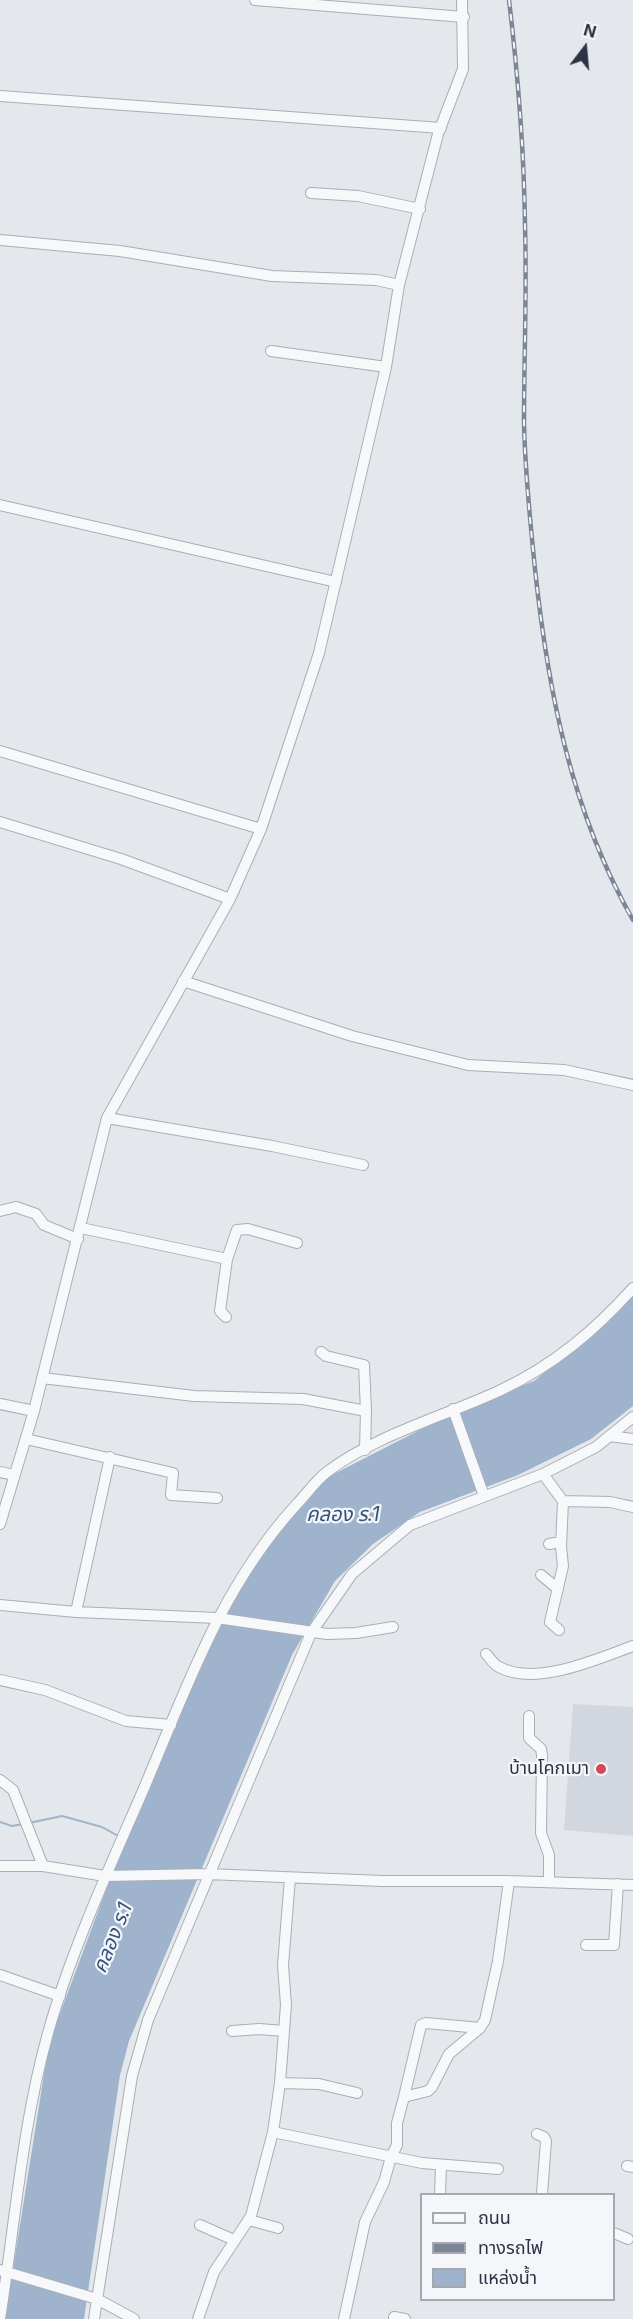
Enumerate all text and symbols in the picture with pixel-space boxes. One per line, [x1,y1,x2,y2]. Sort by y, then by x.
north arrow [555,18,615,78]
text: N [581,19,599,42]
water label: คลอง ร.1 [306,1503,380,1527]
place label: บ้านโคกเมา [509,1758,589,1780]
marker: บ้านโคกเมา [594,1762,608,1776]
water label: คลอง ร.1 [88,1899,138,1977]
legend [420,2193,615,2301]
text: ถนน [478,2207,511,2228]
text: ทางรถไฟ [478,2237,543,2258]
text: แหล่งน้ำ [478,2267,537,2288]

